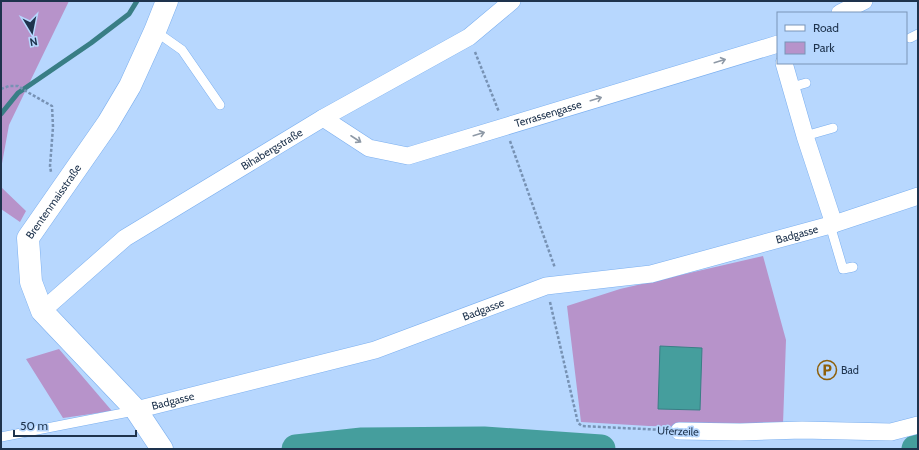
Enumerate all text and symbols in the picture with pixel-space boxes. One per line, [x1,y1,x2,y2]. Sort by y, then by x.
north arrow [12,12,52,52]
legend [777,12,907,64]
text: Road [813,20,839,35]
text: N [29,34,39,49]
text: Park [813,40,835,55]
one-way arrow [713,57,726,64]
one-way arrow [589,95,602,102]
street label: Terrassengasse [513,97,584,130]
street label: Bihabergstraße [238,125,305,173]
one-way arrow [472,130,485,137]
one-way arrow [350,135,361,143]
street label: Brentenmaisstraße [23,161,84,242]
street label: Badgasse [774,222,820,247]
street label: Badgasse [460,295,506,324]
parking icon: Bad [816,359,838,381]
place label: Bad [841,363,859,377]
street label: Badgasse [150,389,196,413]
scale bar [14,412,136,438]
text: 50 m [20,418,48,433]
street label: Uferzeile [657,423,699,439]

